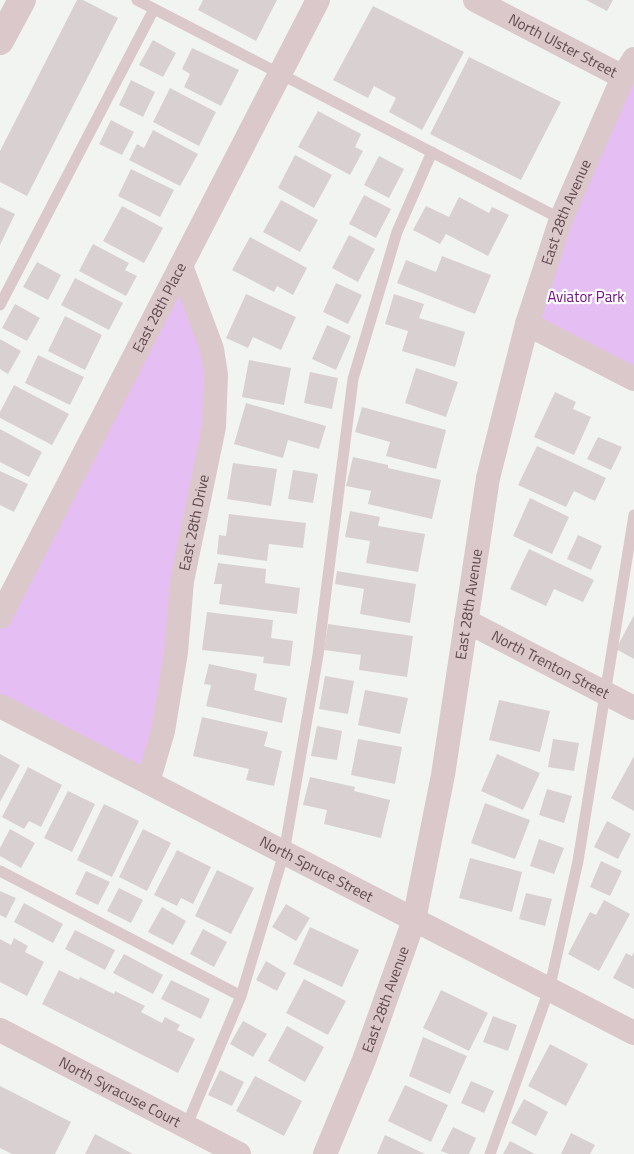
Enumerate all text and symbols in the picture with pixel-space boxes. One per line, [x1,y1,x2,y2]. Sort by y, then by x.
street label: North Ulster Street [505,7,622,83]
street label: East 28th Avenue [535,156,597,268]
street label: East 28th Place [126,258,192,357]
park label: Aviator Park [547,285,625,308]
street label: East 28th Drive [172,472,215,573]
street label: East 28th Avenue [449,547,488,661]
street label: North Trenton Street [487,624,614,705]
street label: North Spruce Street [256,830,378,908]
street label: East 28th Avenue [356,943,415,1056]
street label: North Syracuse Court [55,1051,186,1133]

